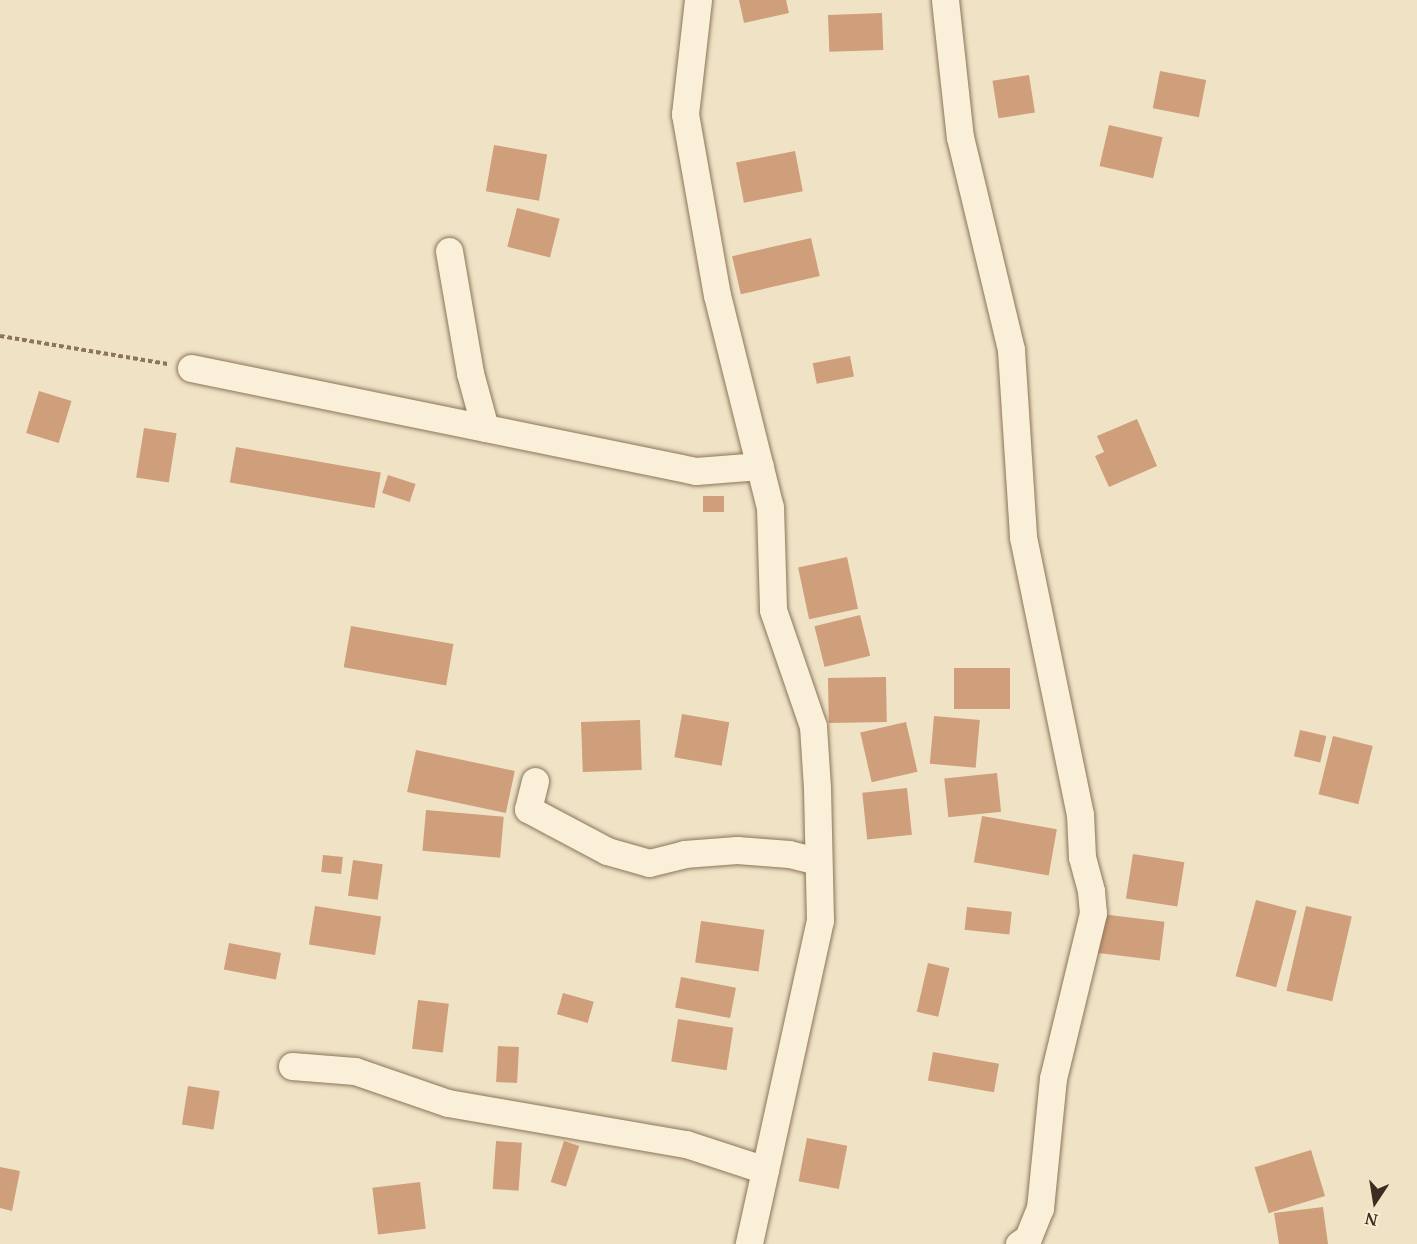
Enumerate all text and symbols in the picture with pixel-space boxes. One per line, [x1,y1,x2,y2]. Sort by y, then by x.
north arrow [1345,1172,1405,1232]
text: N [1363,1208,1380,1232]

